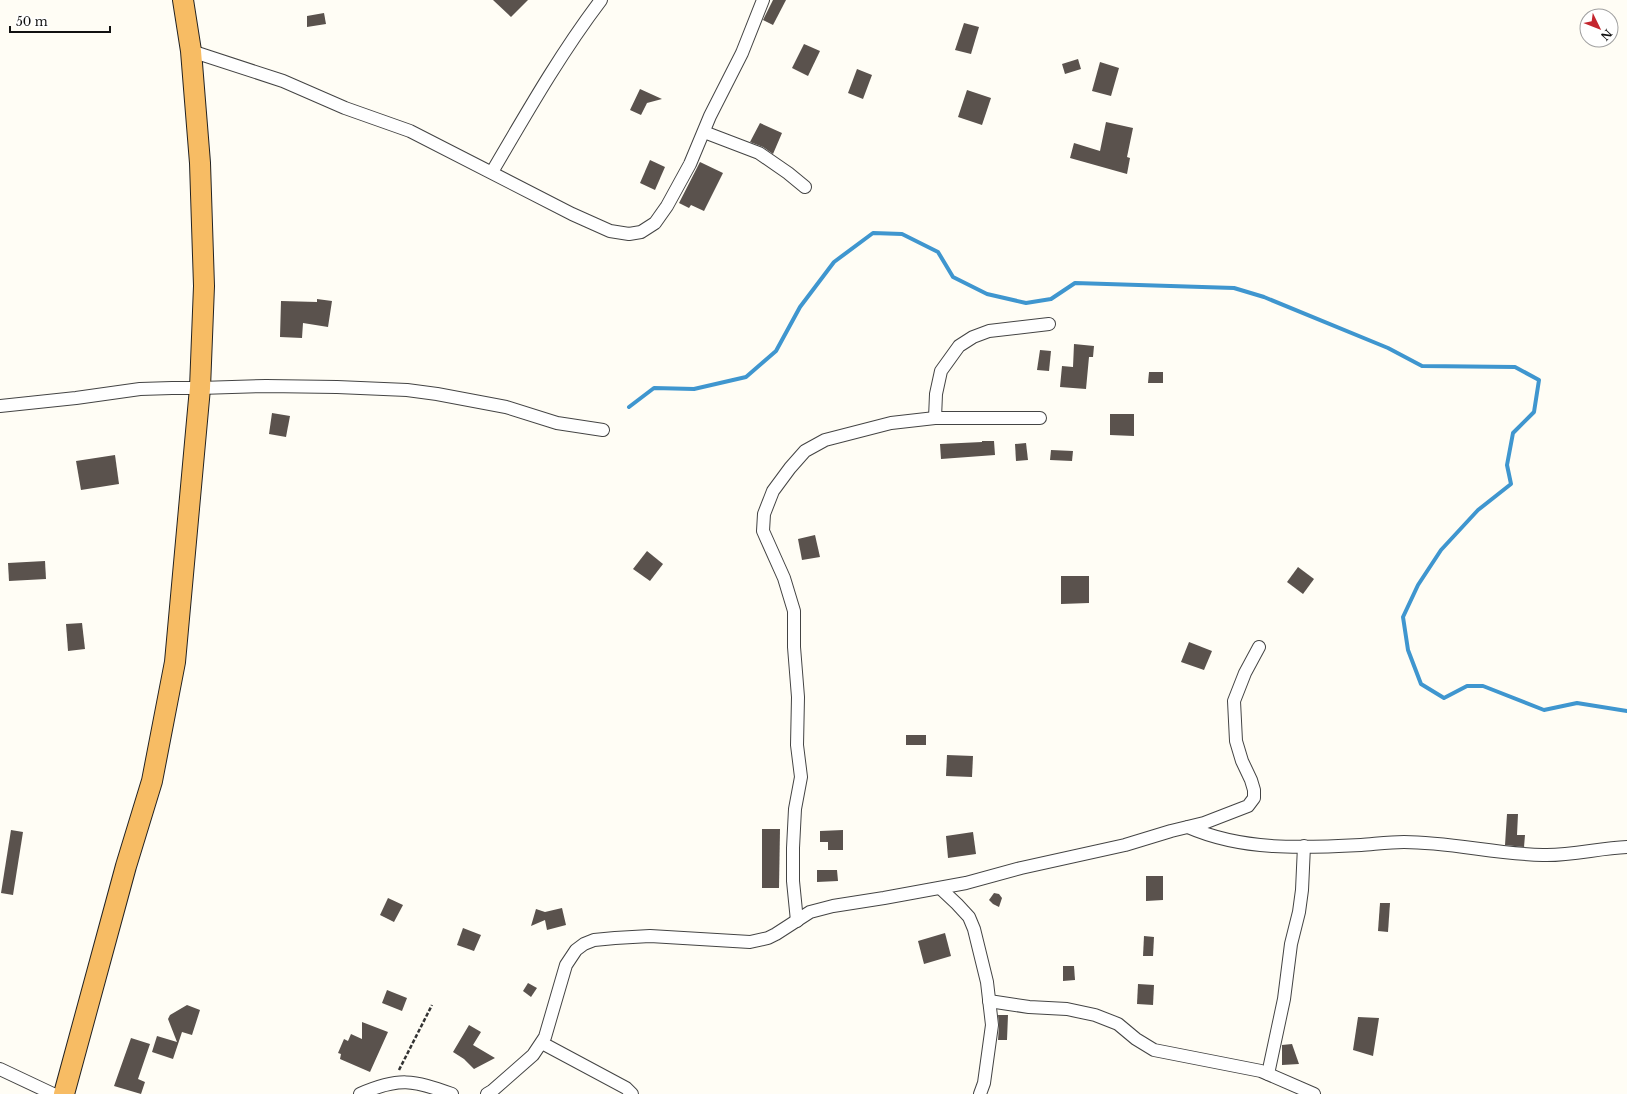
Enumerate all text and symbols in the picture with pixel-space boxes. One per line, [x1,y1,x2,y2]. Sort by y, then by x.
scale bar [10,8,110,34]
north arrow [1579,8,1619,48]
text: 50 m [16,14,48,29]
text: N [1597,26,1615,44]

